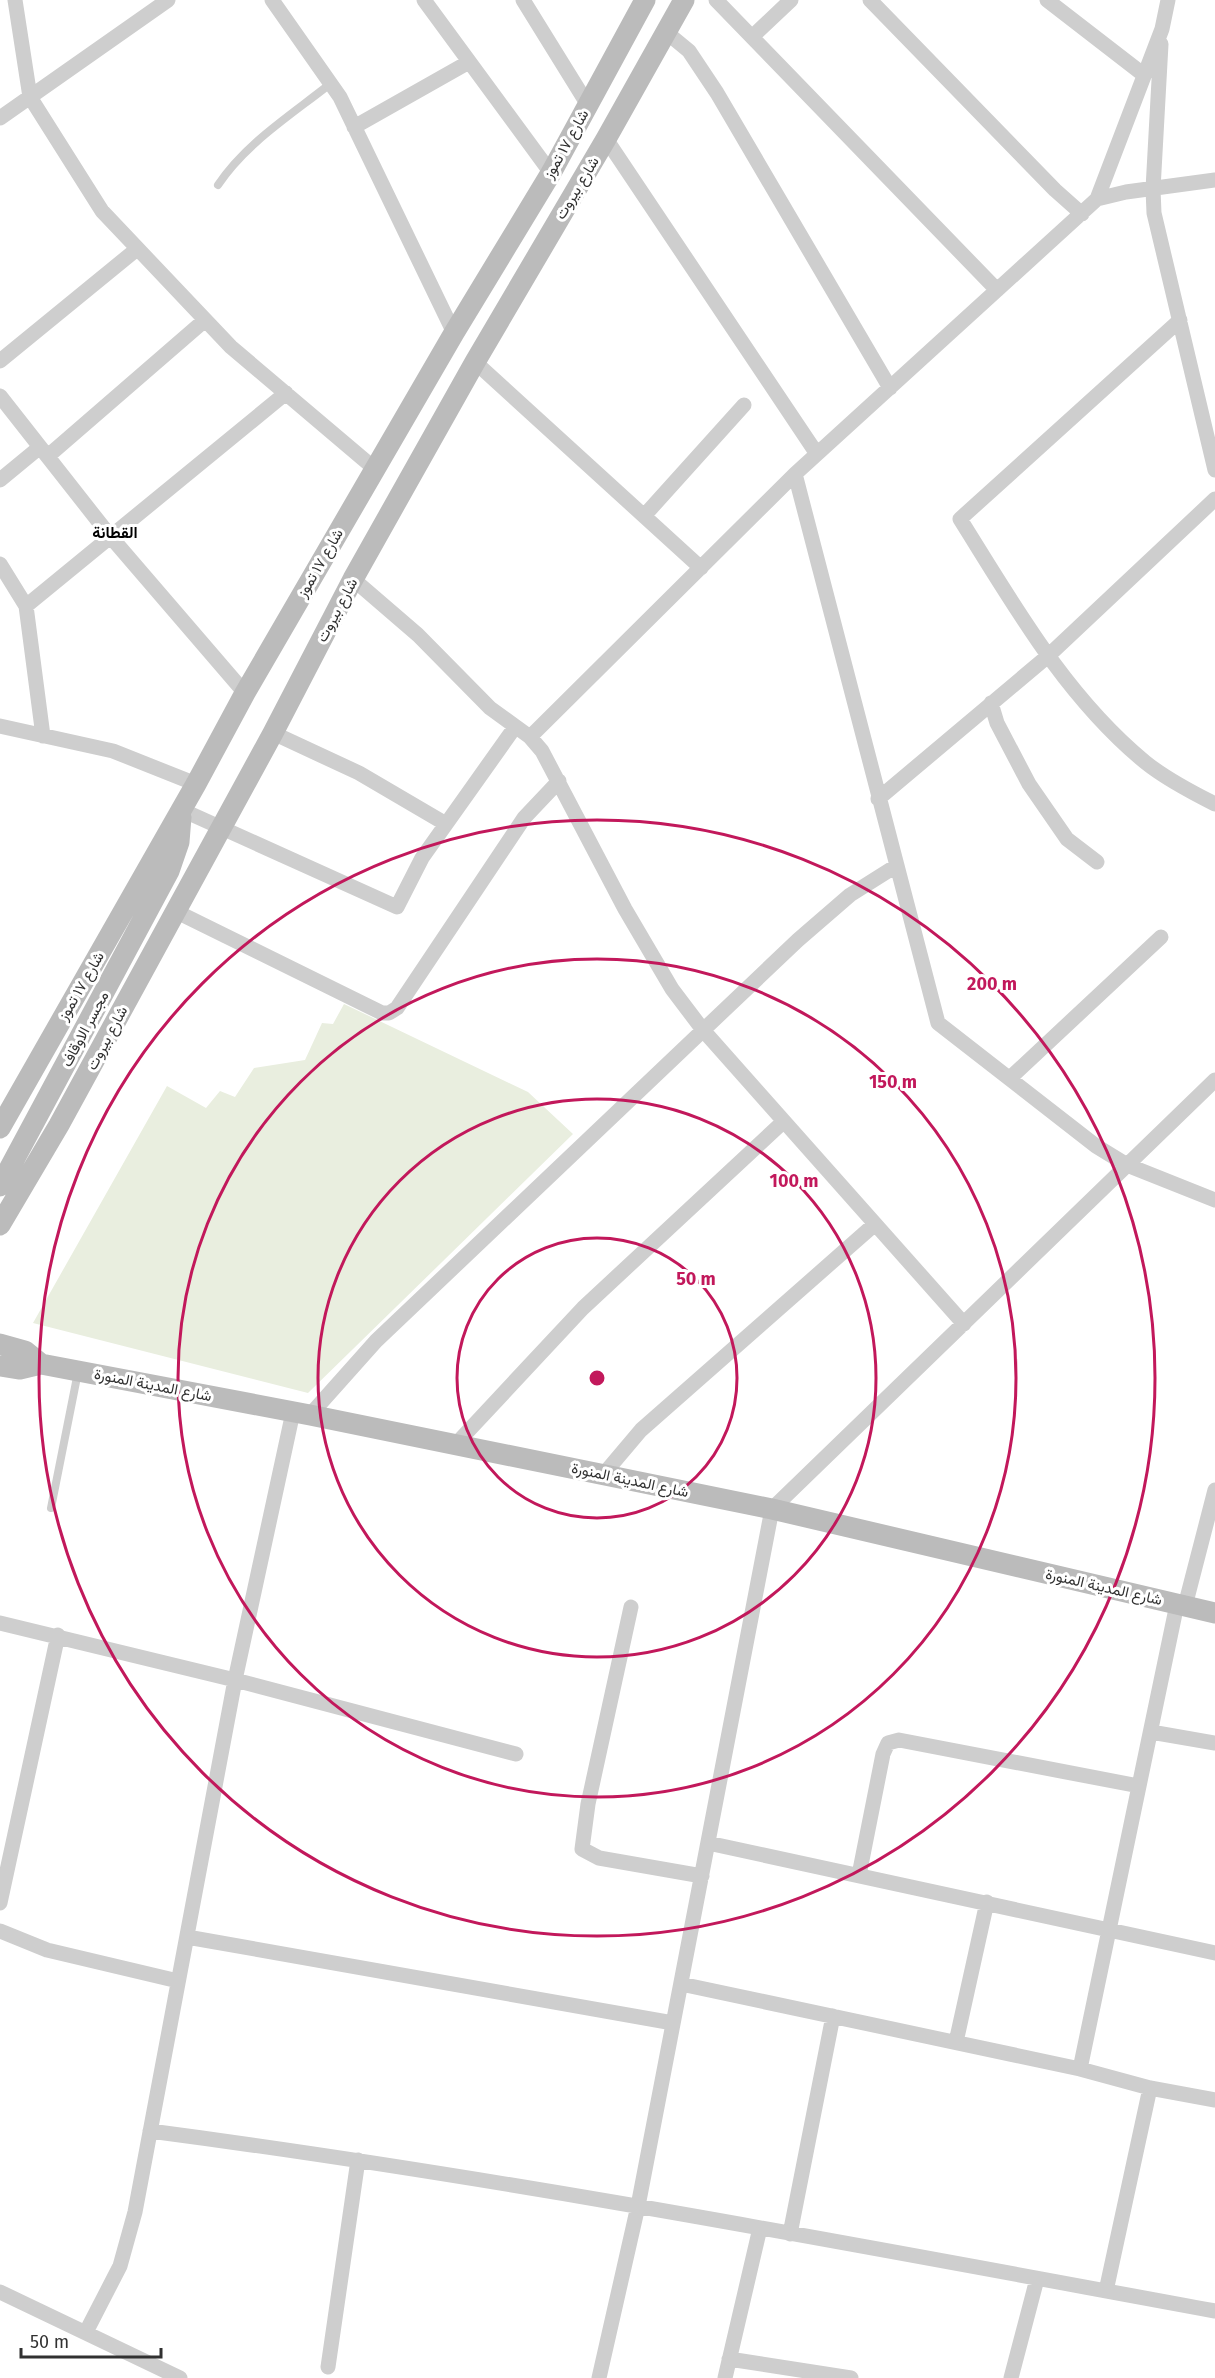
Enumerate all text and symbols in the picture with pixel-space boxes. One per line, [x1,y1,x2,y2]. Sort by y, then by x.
street label: شارع ١٧ تموز [539,106,594,184]
street label: شارع بيروت [551,153,605,224]
district label: القطانة [92,523,138,542]
street label: شارع ١٧ تموز [293,525,349,602]
street label: شارع بيروت [313,575,363,646]
street label: شارع ١٧ تموز [54,948,110,1025]
text: 200 m [967,973,1017,995]
street label: مجسر الاوقاف [58,988,112,1070]
street label: شارع بيروت [83,1003,133,1074]
text: 150 m [869,1071,917,1093]
text: 100 m [770,1170,818,1192]
text: 50 m [676,1268,716,1290]
street label: شارع المدينة المنورة [92,1365,213,1407]
centre of rings [587,1368,607,1388]
street label: شارع المدينة المنورة [569,1459,690,1503]
street label: شارع المدينة المنورة [1044,1565,1164,1611]
scale bar [21,2321,160,2359]
text: 50 m [30,2331,69,2353]

